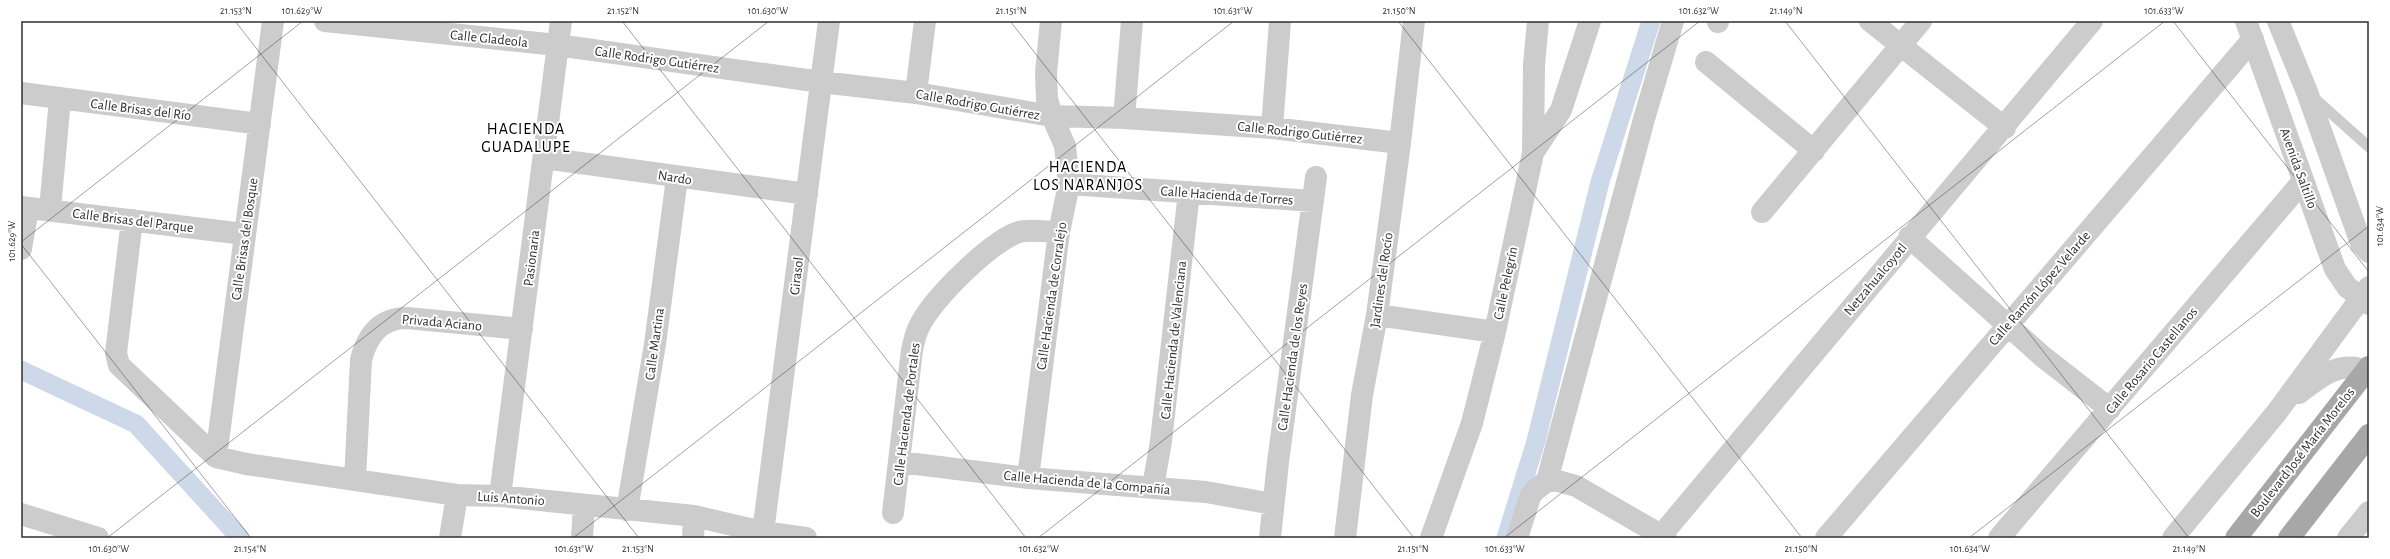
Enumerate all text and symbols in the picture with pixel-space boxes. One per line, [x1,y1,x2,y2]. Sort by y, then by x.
text: 21.153°N [220,6,252,16]
text: 101.629°W [282,6,322,16]
text: 21.152°N [607,6,639,16]
text: 101.630°W [748,6,788,16]
text: 21.151°N [995,6,1027,16]
text: 101.631°W [1214,6,1252,16]
text: 21.150°N [1383,6,1415,16]
text: 101.632°W [1679,6,1719,16]
text: 21.149°N [1770,6,1803,16]
text: 101.633°W [2144,6,2184,16]
street label: Calle Gladeola [449,28,529,50]
street label: Calle Rodrigo Gutiérrez [594,44,720,76]
street label: Calle Rodrigo Gutiérrez [915,87,1041,123]
street label: Calle Brisas del Río [90,97,192,123]
street label: Calle Rodrigo Gutiérrez [1237,119,1363,147]
district label: HACIENDA GUADALUPE [481,121,571,155]
street label: Avenida Saltillo [2277,126,2319,211]
district label: HACIENDA LOS NARANJOS [1033,159,1143,193]
street label: Nardo [657,168,693,188]
street label: Calle Brisas del Bosque [229,177,261,301]
street label: Calle Hacienda de Torres [1160,184,1294,208]
text: 101.634°W [2375,206,2385,246]
street label: Calle Brisas del Parque [72,207,194,235]
text: 101.629°W [7,221,17,261]
street label: Calle Hacienda de Corralejo [1035,221,1069,371]
street label: Pasionaria [522,229,542,287]
street label: Calle Ramón López Velarde [1986,229,2093,349]
street label: Jardines del Rocío [1368,232,1396,329]
street label: Netzahualcoyotl [1842,241,1910,318]
street label: Calle Pelegrín [1491,245,1521,321]
street label: Girasol [788,256,806,296]
street label: Calle Hacienda de Valenciana [1159,260,1189,420]
street label: Calle Hacienda de los Reyes [1276,283,1310,432]
street label: Calle Rosario Castellanos [2103,305,2200,417]
street label: Calle Martina [643,307,667,381]
street label: Privada Aciano [401,313,483,333]
street label: Calle Hacienda de Portales [891,342,923,486]
street label: Boulevard José María Morelos [2248,385,2358,520]
street label: Calle Hacienda de la Compañía [1003,469,1171,497]
street label: Luis Antonio [477,490,545,508]
text: 101.630°W [89,544,129,554]
text: 21.154°N [234,544,266,554]
text: 101.631°W [555,544,593,554]
text: 21.153°N [622,544,654,554]
text: 101.632°W [1019,544,1059,554]
text: 21.151°N [1397,544,1429,554]
text: 101.633°W [1485,544,1525,554]
text: 21.150°N [1785,544,1817,554]
text: 101.634°W [1950,544,1990,554]
text: 21.149°N [2173,544,2206,554]

